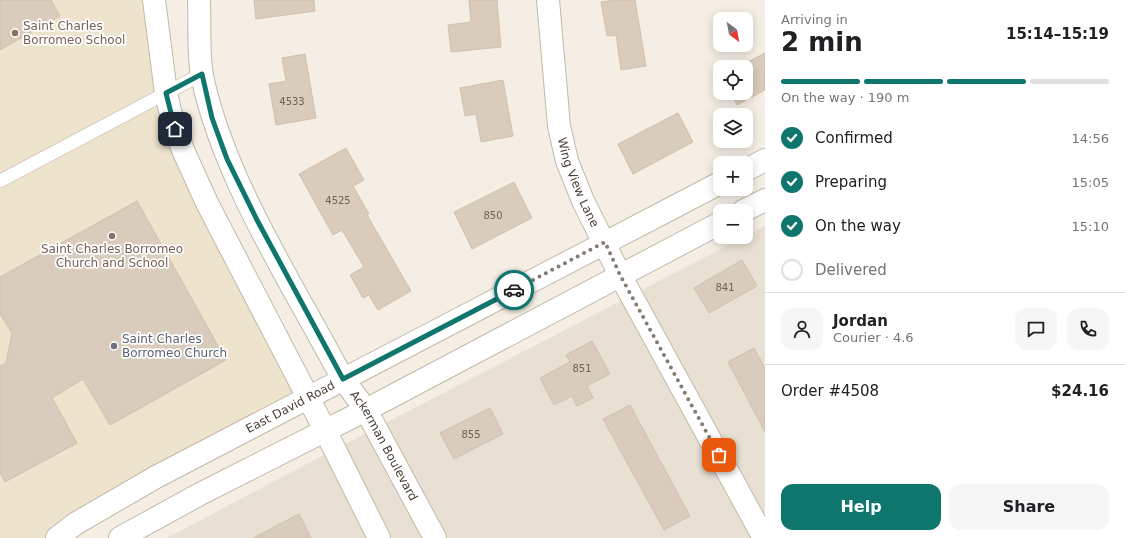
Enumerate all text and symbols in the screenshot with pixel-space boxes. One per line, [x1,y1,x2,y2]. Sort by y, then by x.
north arrow [713,12,753,52]
map controls [713,12,753,244]
text: Arriving in [781,12,848,27]
place label: Saint Charles Borromeo School [23,19,125,47]
text: 15:14–15:19 [1006,25,1109,43]
text: 2 min [781,27,863,57]
marker: Saint Charles Borromeo School [10,28,20,38]
button: locate [713,60,753,100]
text: On the way · 190 m [781,90,909,105]
house number: 4533 [279,96,305,107]
button: layers [713,108,753,148]
pin [158,112,192,146]
icon: home [164,118,186,140]
icon: check [781,127,803,149]
text: Confirmed [815,129,893,147]
text: 14:56 [1072,131,1109,146]
street label: Wing View Lane [555,136,602,229]
button: + [713,156,753,196]
icon: check [781,171,803,193]
text: Preparing [815,173,887,191]
text: 15:05 [1072,175,1109,190]
house number: 4525 [325,195,351,206]
button: − [713,204,753,244]
house number: 850 [483,210,503,221]
icon: check [781,215,803,237]
text: On the way [815,217,901,235]
text: 15:10 [1072,219,1109,234]
marker: Saint Charles Borromeo Church and School [107,231,117,241]
place label: Saint Charles Borromeo Church and School [41,242,183,270]
text: Delivered [815,261,887,279]
courier [494,270,534,310]
icon: car [503,279,525,301]
house number: 841 [715,282,735,293]
button: person [781,308,823,350]
button: chat [1015,308,1057,350]
button: phone [1067,308,1109,350]
text: Jordan [833,312,888,330]
text: Courier · 4.6 [833,330,914,345]
place label: Saint Charles Borromeo Church [122,332,227,360]
marker: Saint Charles Borromeo Church [109,341,119,351]
house number: 851 [572,363,592,374]
street label: East David Road [244,378,337,436]
text: Order #4508 [781,382,879,400]
text: $24.16 [1051,382,1109,400]
street label: Ackerman Boulevard [347,388,421,503]
house number: 855 [461,429,481,440]
pin [702,438,736,472]
icon: bag [708,444,730,466]
button: Help [781,484,941,530]
button: Share [949,484,1109,530]

